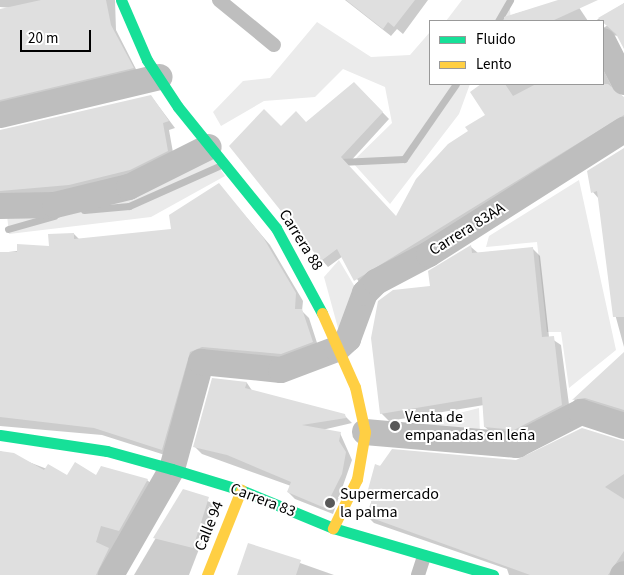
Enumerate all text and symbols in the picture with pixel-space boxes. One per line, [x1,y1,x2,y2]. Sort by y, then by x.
scale bar [22,20,94,52]
legend [429,20,604,85]
text: 20 m [28,28,58,49]
text: Fluido [476,29,516,50]
text: Lento [476,54,512,75]
street label: Carrera 83AA [426,198,508,260]
street label: Carrera 88 [275,206,327,274]
place label: Venta de empanadas en leña [405,407,535,445]
marker: Venta de empanadas en leña [389,420,401,432]
street label: Carrera 83 [228,479,298,521]
place label: Supermercado la palma [340,484,439,522]
marker: Supermercado la palma [324,497,336,509]
street label: Calle 94 [190,498,228,554]

